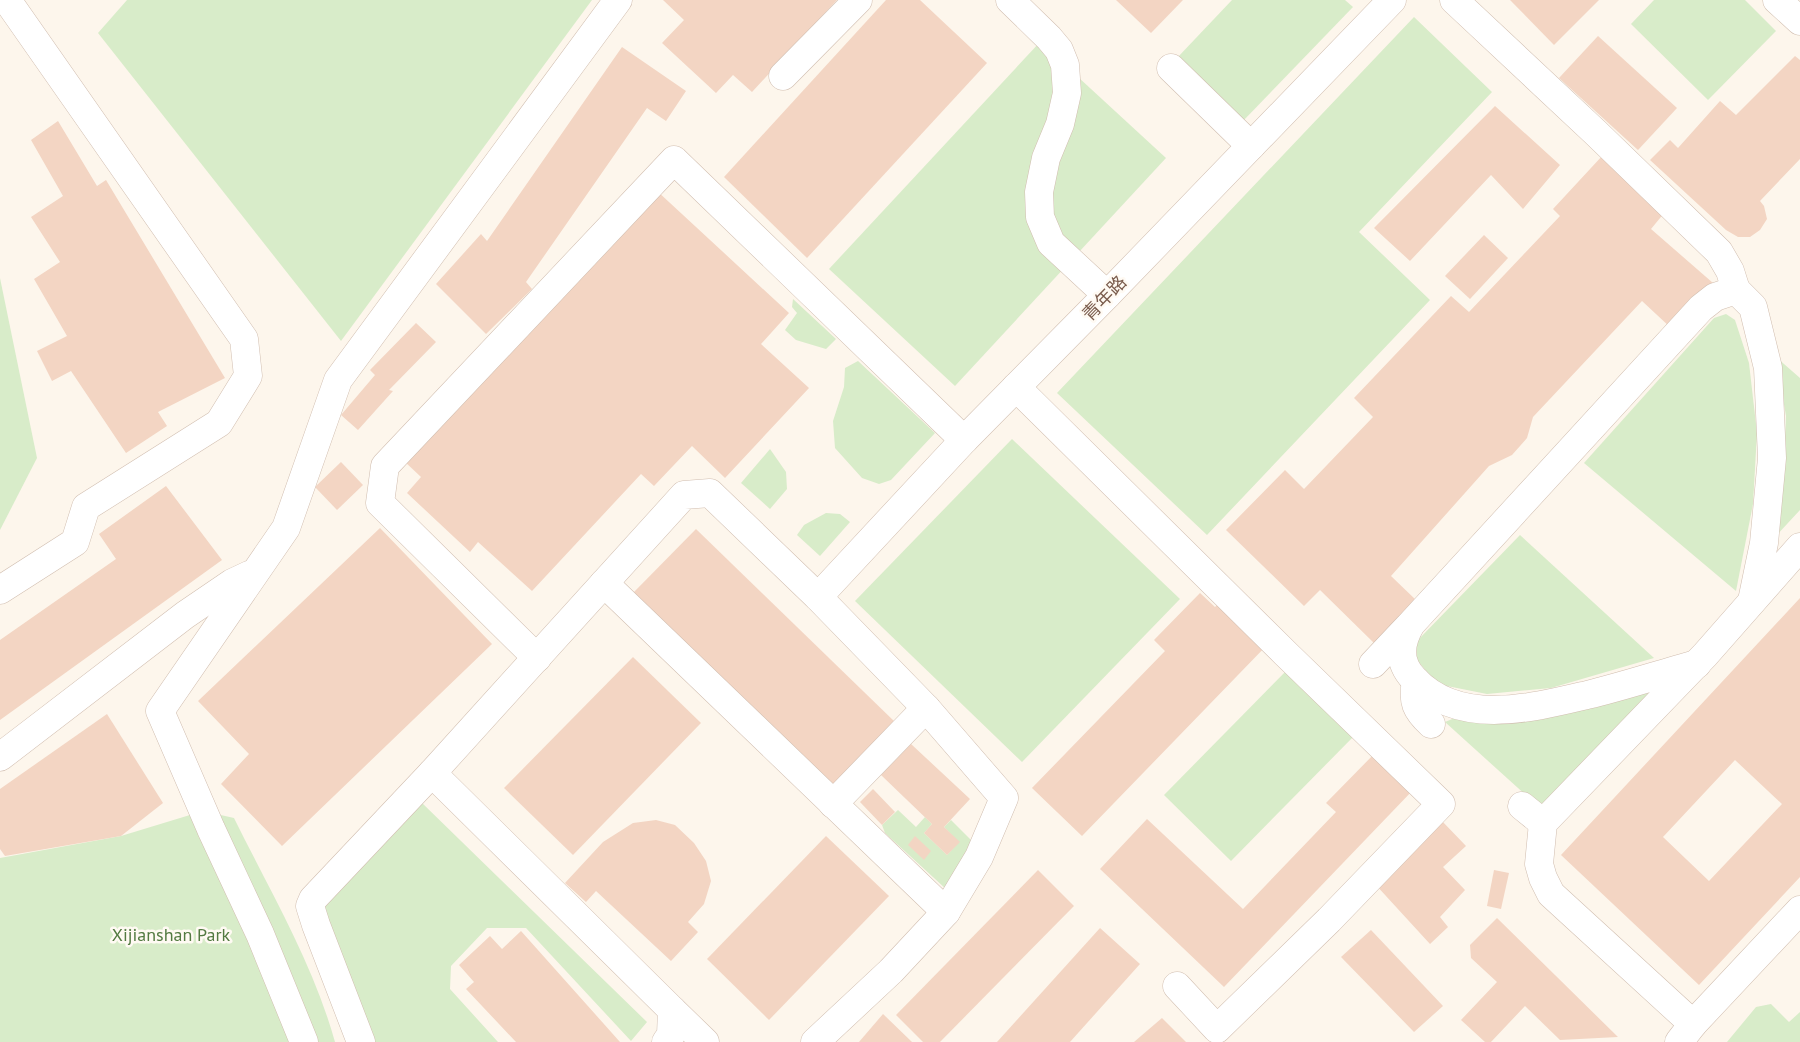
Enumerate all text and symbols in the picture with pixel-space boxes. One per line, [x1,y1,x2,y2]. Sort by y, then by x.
street label: 青年路 [1077,271,1131,325]
park label: Xijianshan Park [112,923,231,946]

